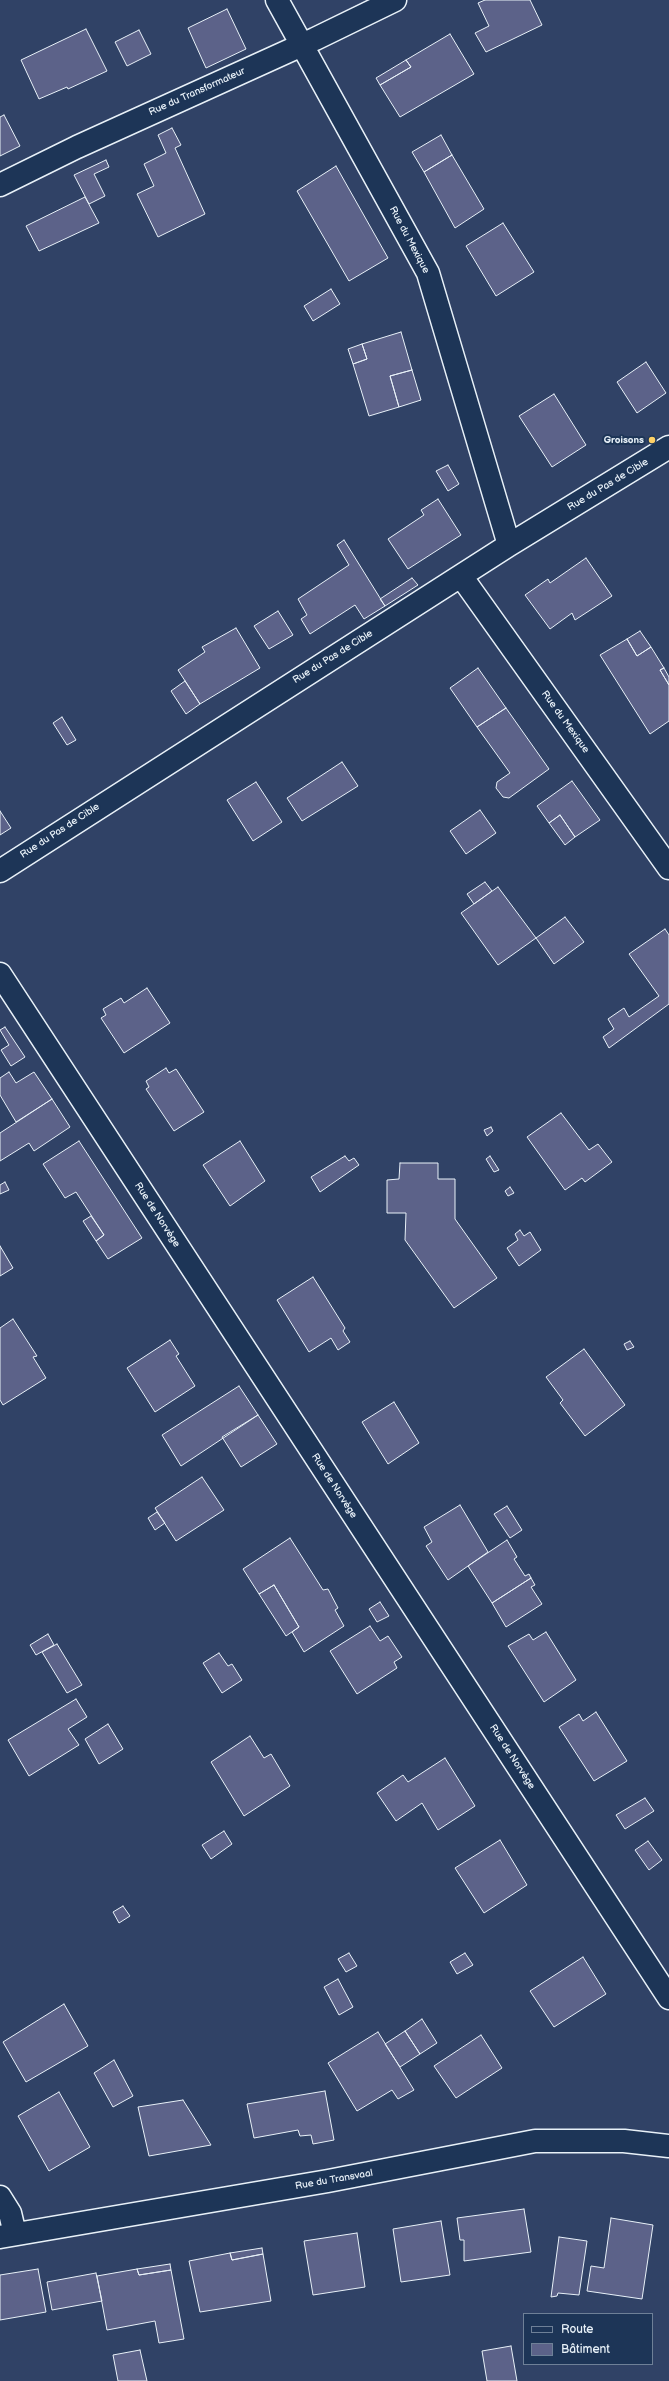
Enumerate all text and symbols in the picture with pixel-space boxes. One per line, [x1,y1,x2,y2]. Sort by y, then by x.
street label: Rue du Transformateur [147,65,247,119]
street label: Rue du Mexique [386,204,432,276]
place label: Groisons [604,434,644,446]
marker: Groisons [647,435,657,445]
street label: Rue du Pas de Cible [565,456,651,514]
street label: Rue du Pas de Cible [291,628,375,686]
street label: Rue du Mexique [538,688,592,756]
street label: Rue du Pas de Cible [18,801,102,861]
street label: Rue de Norvège [132,1180,182,1250]
street label: Rue de Norvège [309,1451,359,1521]
street label: Rue de Norvège [487,1722,537,1792]
street label: Rue du Transvaal [294,2167,374,2193]
legend [523,2313,653,2365]
text: Route [561,2322,593,2337]
text: Bâtiment [561,2342,610,2357]

